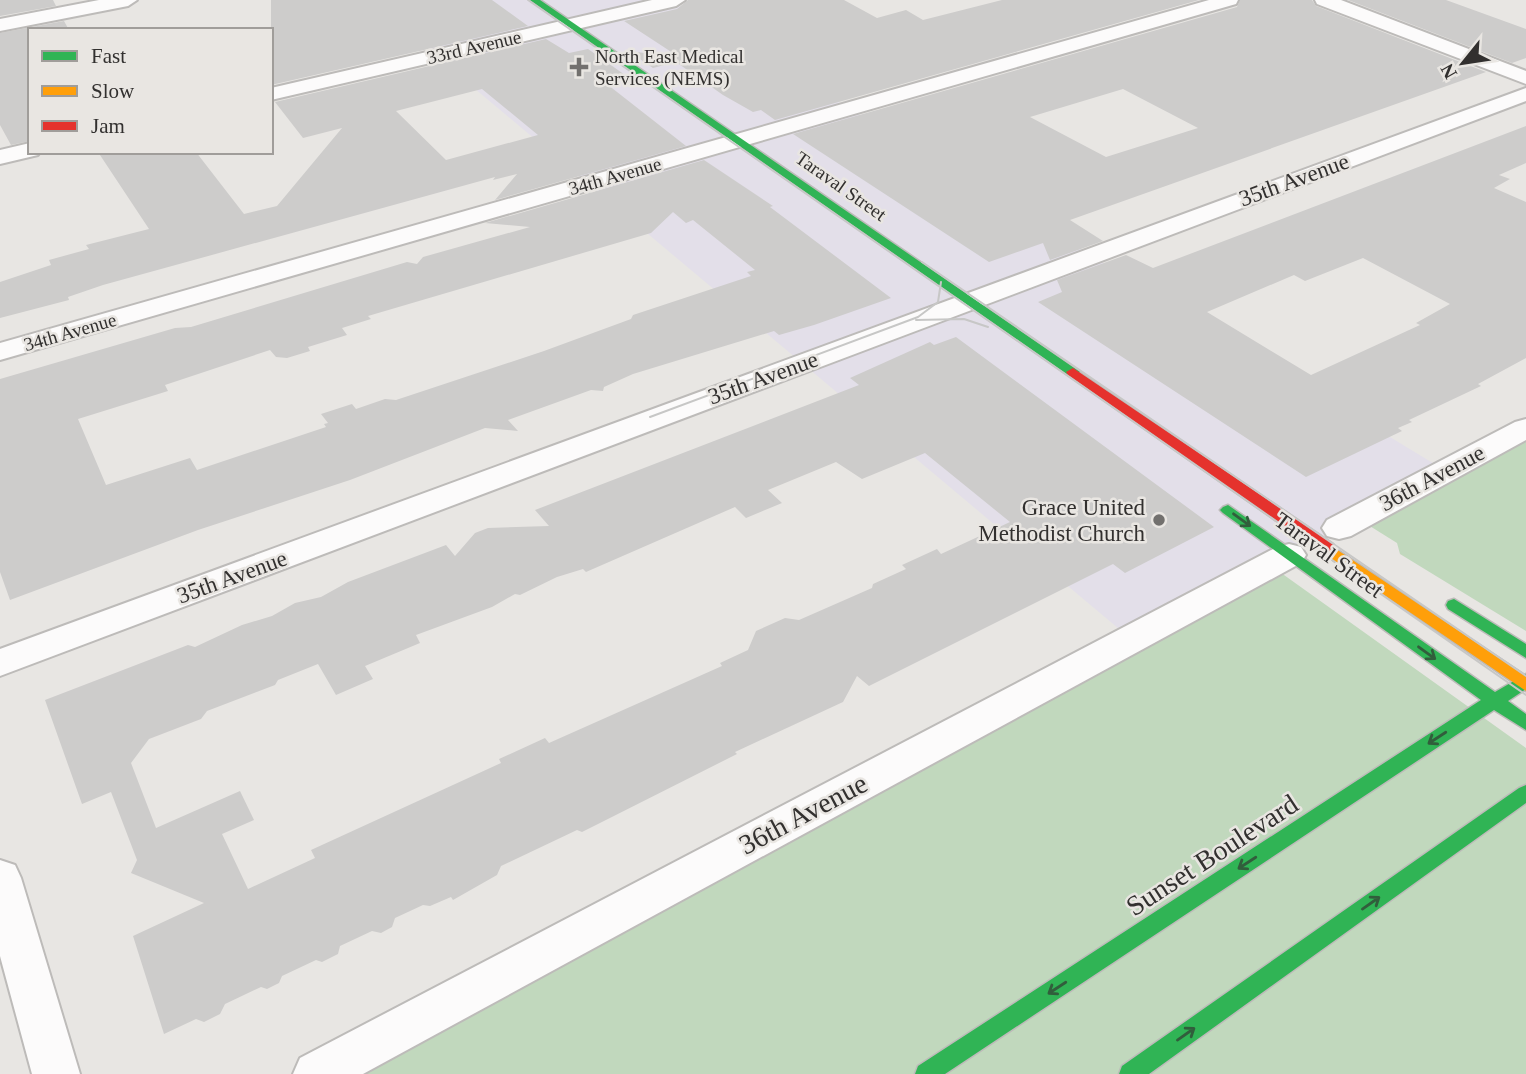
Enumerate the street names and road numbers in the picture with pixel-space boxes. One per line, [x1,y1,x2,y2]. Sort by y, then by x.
street label: 33rd Avenue [425,26,523,68]
street label: Taraval Street [792,147,891,225]
street label: 35th Avenue [1236,149,1352,211]
street label: 34th Avenue [566,153,664,199]
street label: 34th Avenue [21,309,119,355]
street label: 35th Avenue [705,347,821,409]
street label: 36th Avenue [1375,440,1489,516]
street label: Taraval Street [1270,507,1389,603]
street label: 35th Avenue [174,546,290,608]
street label: 36th Avenue [734,767,872,861]
street label: Sunset Boulevard [1120,788,1304,922]

